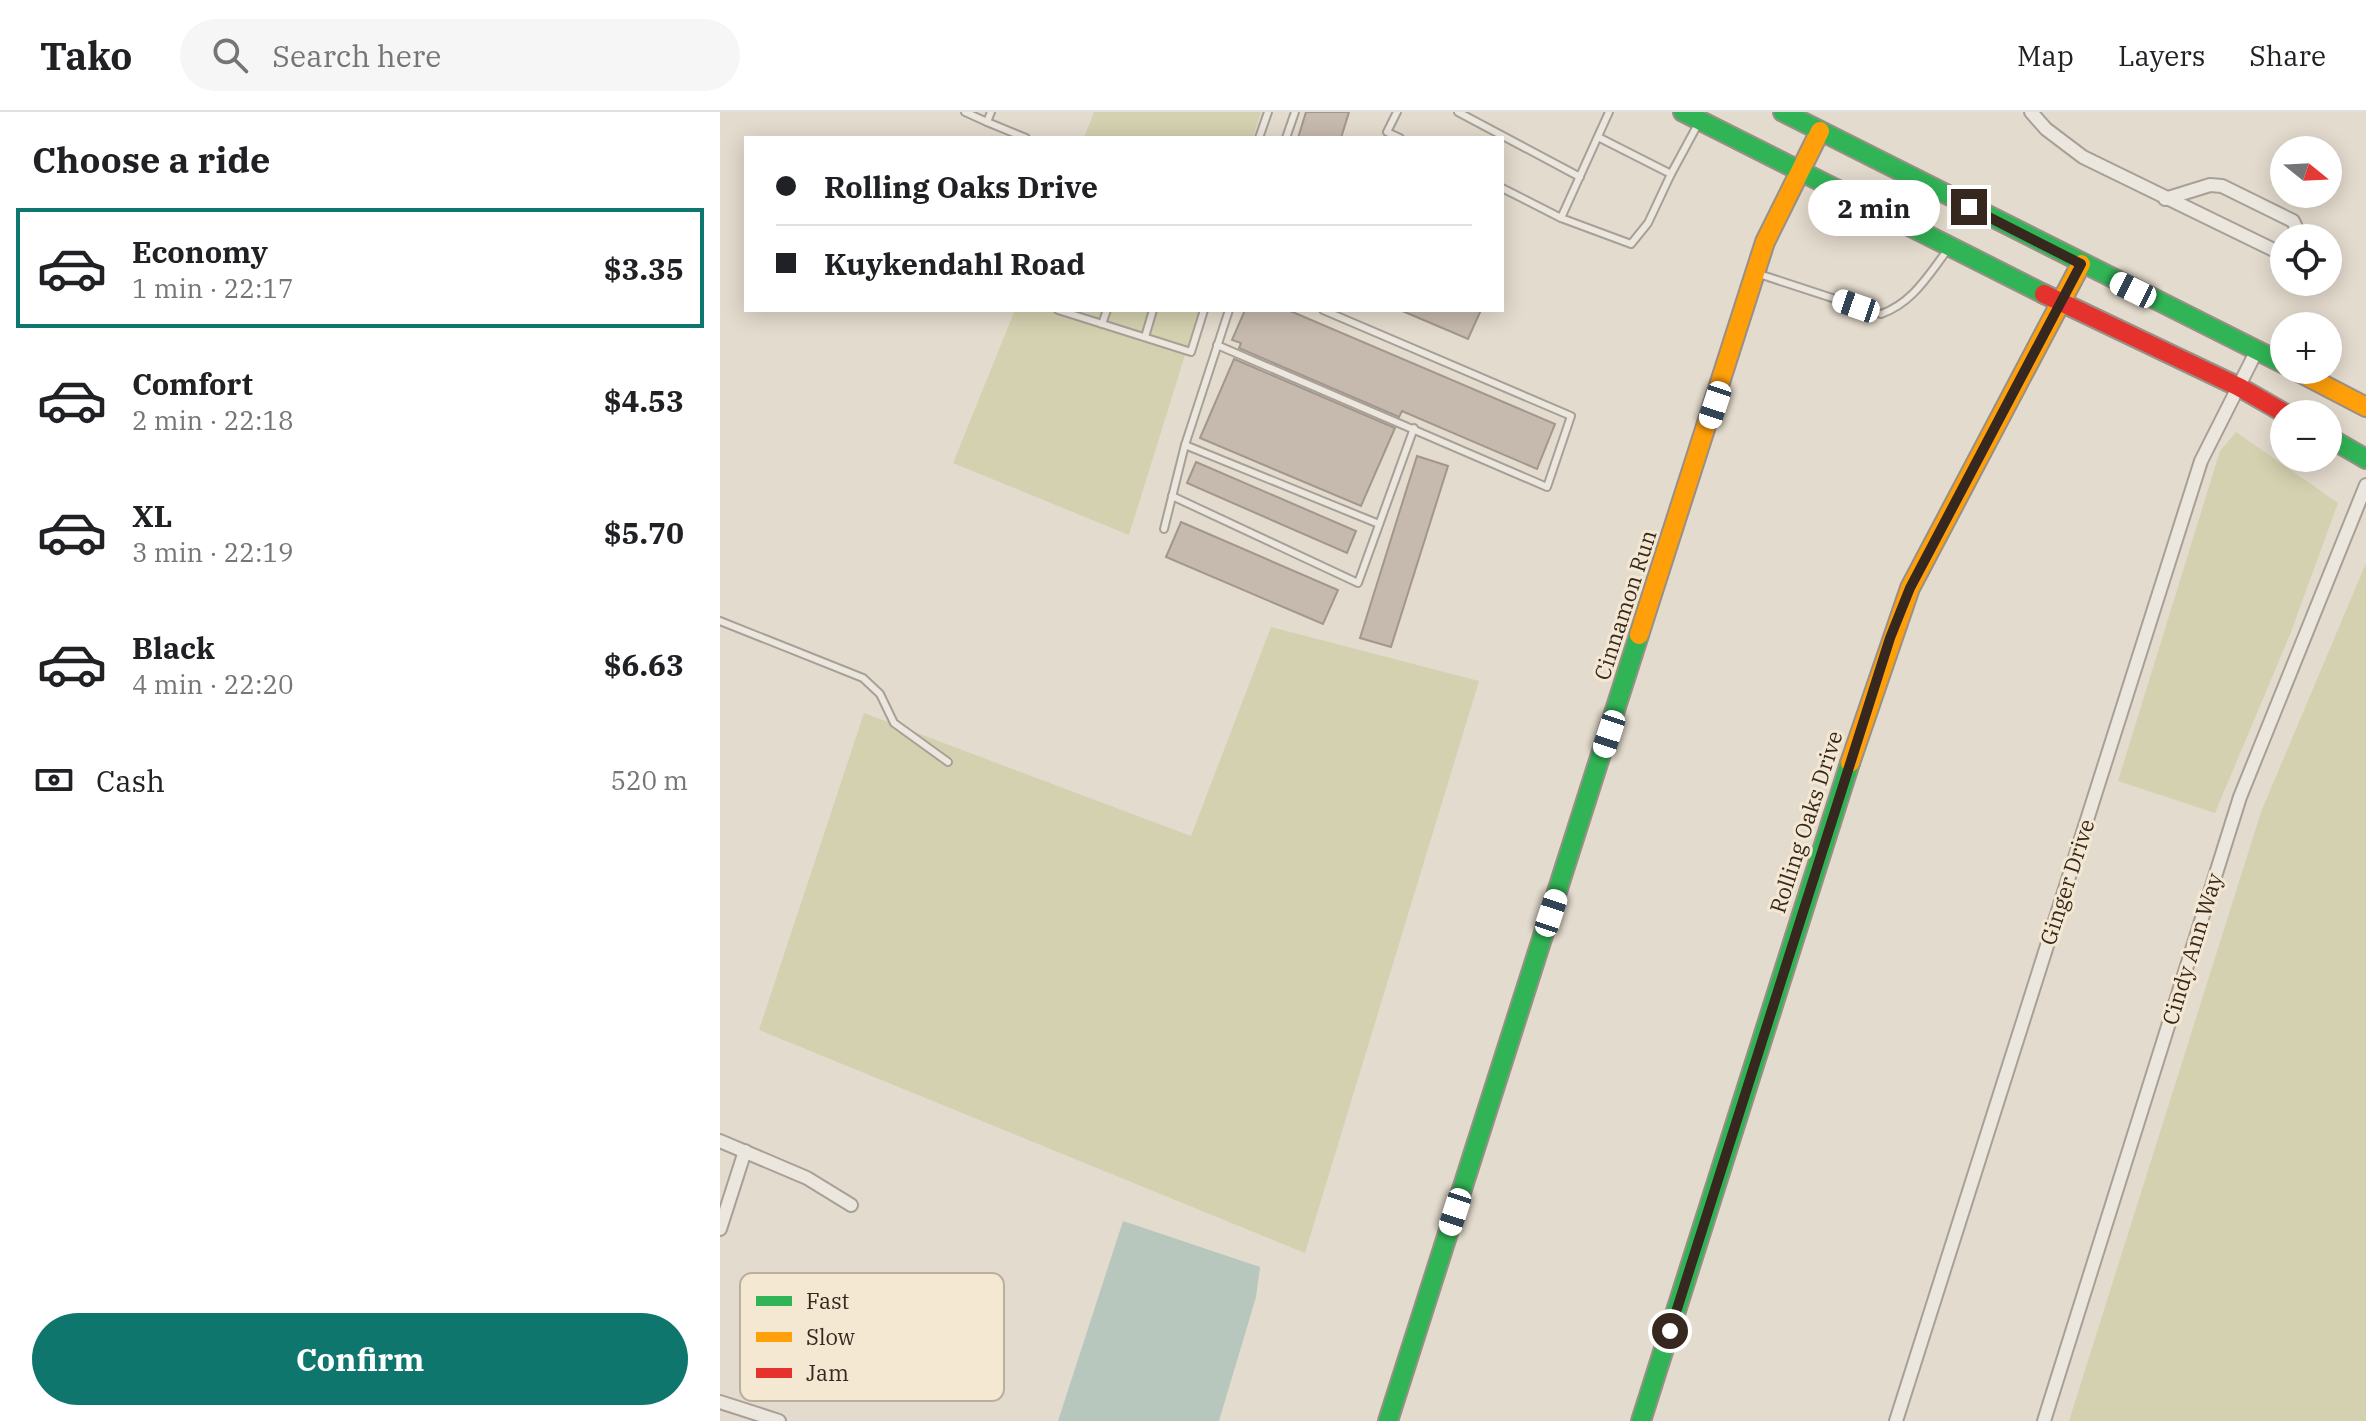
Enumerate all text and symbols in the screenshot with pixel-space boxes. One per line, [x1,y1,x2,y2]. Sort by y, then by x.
search box [180,19,740,91]
text: Tako [40,31,132,80]
icon: search [208,33,252,77]
text: Search here [272,36,441,75]
text: Map [2017,37,2074,74]
text: Layers [2118,37,2205,74]
text: Share [2249,37,2326,74]
text: Choose a ride [32,136,271,183]
north arrow [2270,136,2342,208]
map controls [2270,136,2342,472]
text: Rolling Oaks Drive [824,167,1098,206]
callout: 2 min [1809,179,1941,235]
route end [1951,189,1987,225]
text: 2 min [1838,191,1910,225]
button: locate [2270,224,2342,296]
icon: car [36,232,108,304]
text: Economy [132,232,268,271]
text: Kuykendahl Road [824,244,1085,283]
text: $3.35 [604,249,684,288]
car [2106,269,2160,311]
text: 1 min · 22:17 [132,271,294,305]
car [1829,287,1883,325]
button: + [2270,312,2342,384]
icon: car [36,364,108,436]
text: Comfort [132,364,253,403]
car [1696,378,1734,432]
text: $4.53 [604,381,684,420]
button: − [2270,400,2342,472]
text: 2 min · 22:18 [132,403,294,437]
icon: car [36,496,108,568]
text: XL [132,496,172,535]
text: $5.70 [604,513,684,552]
street label: Cinnamon Run [1587,526,1662,684]
text: 3 min · 22:19 [132,535,294,569]
icon: car [36,628,108,700]
text: Black [132,628,215,667]
text: $6.63 [604,645,684,684]
text: 4 min · 22:20 [132,667,294,701]
car [1590,707,1628,761]
street label: Rolling Oaks Drive [1762,727,1849,917]
icon: cash [32,758,76,802]
text: Cash [96,761,165,800]
text: 520 m [610,763,688,797]
street label: Ginger Drive [2033,815,2101,949]
street label: Cindy Ann Way [2155,869,2228,1028]
car [1532,886,1570,940]
car [1436,1185,1474,1239]
legend [740,1273,1004,1401]
text: Fast [806,1286,849,1315]
button: Confirm [32,1313,688,1405]
route start [1652,1313,1688,1349]
text: Slow [806,1322,855,1351]
text: Jam [806,1358,849,1387]

